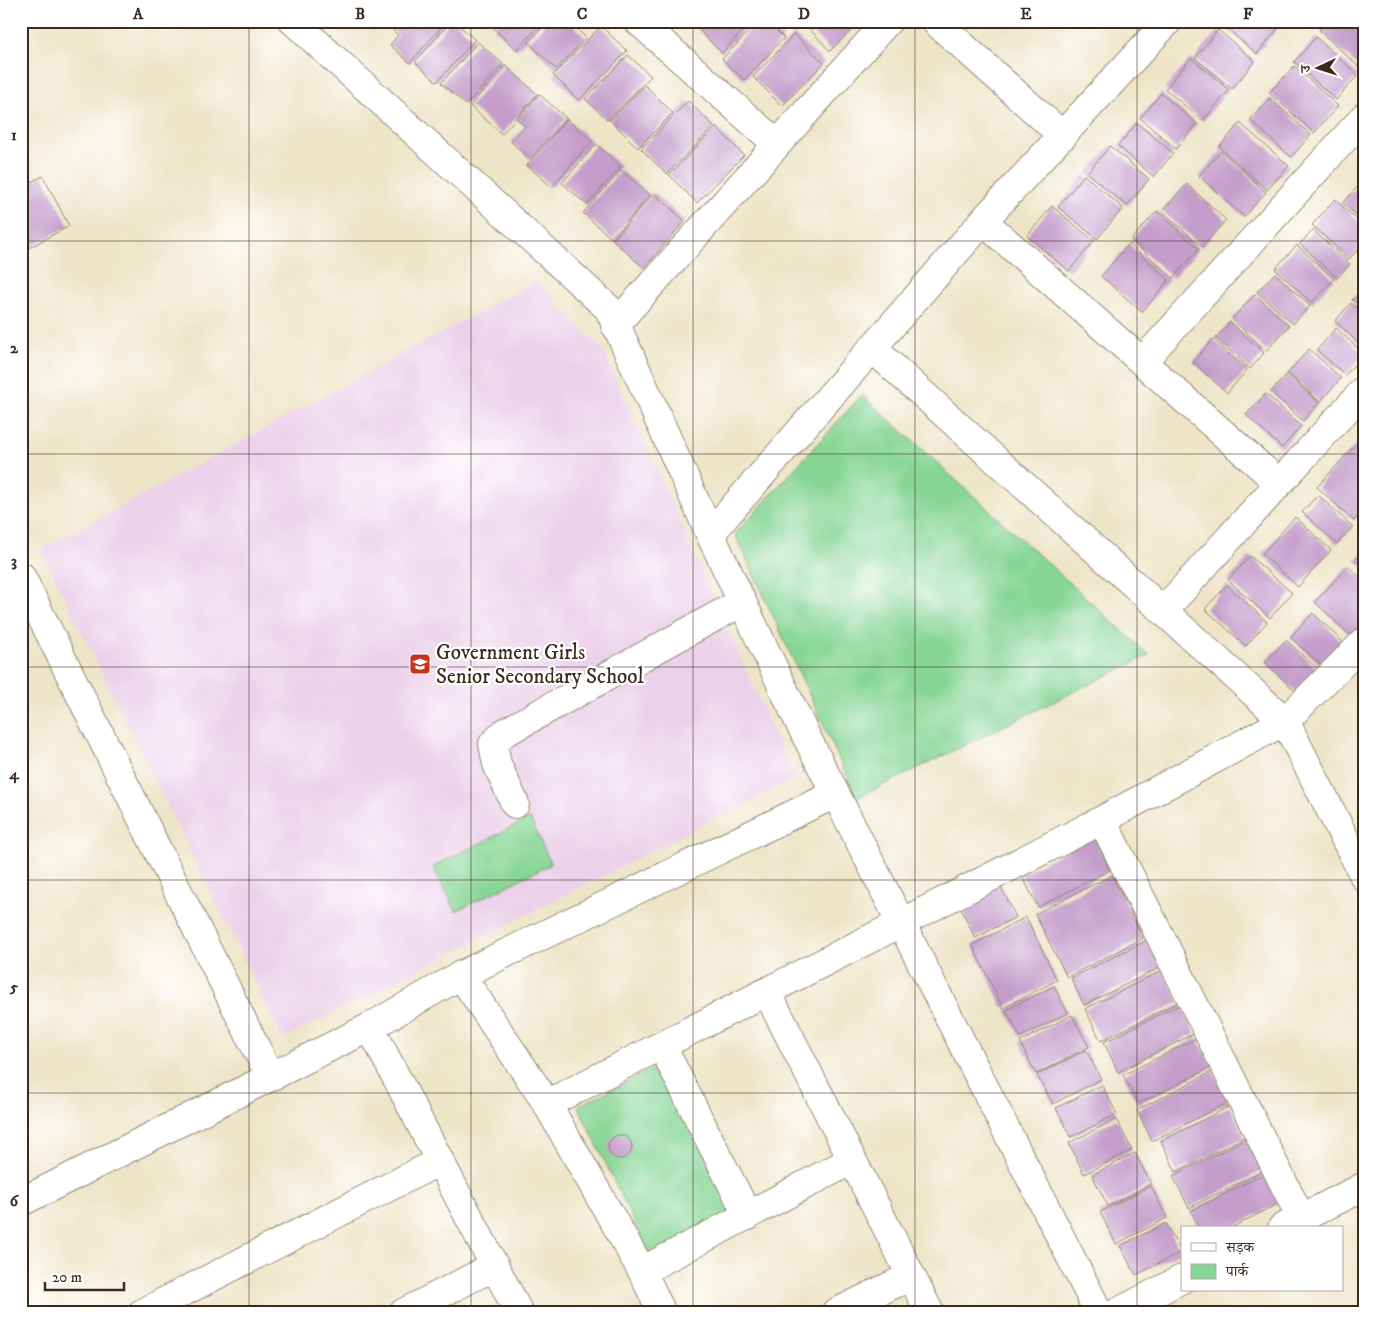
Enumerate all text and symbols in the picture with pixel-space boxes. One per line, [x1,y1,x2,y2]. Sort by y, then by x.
text: A [132,4,144,24]
text: B [355,4,365,24]
text: C [577,4,587,24]
text: D [798,4,810,24]
text: E [1020,4,1032,24]
text: F [1243,4,1253,24]
north arrow [1294,42,1344,92]
text: उ [1297,64,1315,74]
text: 1 [11,125,17,145]
text: 2 [10,338,19,358]
text: 3 [11,551,17,571]
place label: Government Girls Senior Secondary School [436,640,644,690]
school or university icon: Government Girls Senior Secondary School [408,652,432,676]
text: 4 [8,764,19,784]
text: 5 [9,977,18,997]
text: 6 [10,1191,20,1211]
legend [1181,1226,1344,1292]
text: सड़क [1225,1238,1255,1257]
scale bar [45,1259,124,1291]
text: पार्क [1225,1262,1249,1281]
text: 20 m [52,1268,82,1287]

